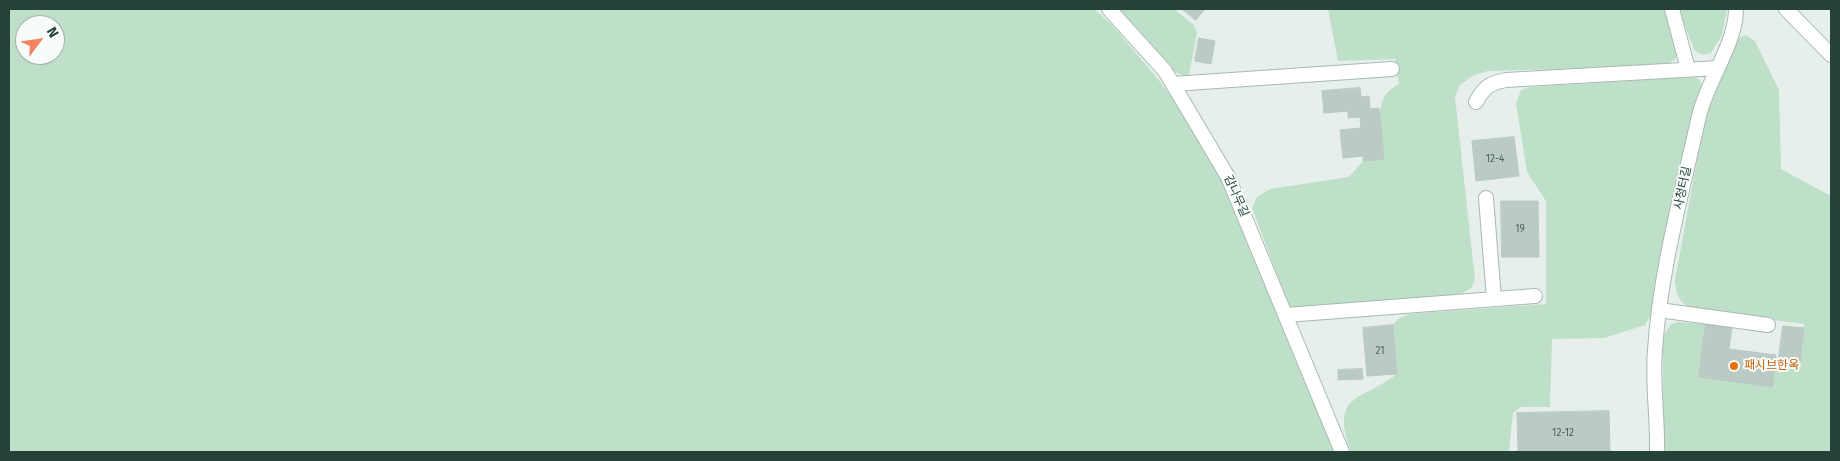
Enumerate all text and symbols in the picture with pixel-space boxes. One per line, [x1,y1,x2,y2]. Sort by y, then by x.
north arrow [15,15,65,65]
text: N [43,24,62,41]
house number: 12-4 [1486,153,1504,165]
street label: 사청터길 [1671,165,1695,211]
street label: 감나무길 [1220,173,1252,219]
house number: 19 [1515,223,1525,235]
house number: 21 [1375,345,1385,357]
place label: 패시브한옥 [1744,359,1799,373]
marker: 패시브한옥 [1728,360,1740,372]
house number: 12-12 [1552,427,1574,439]

